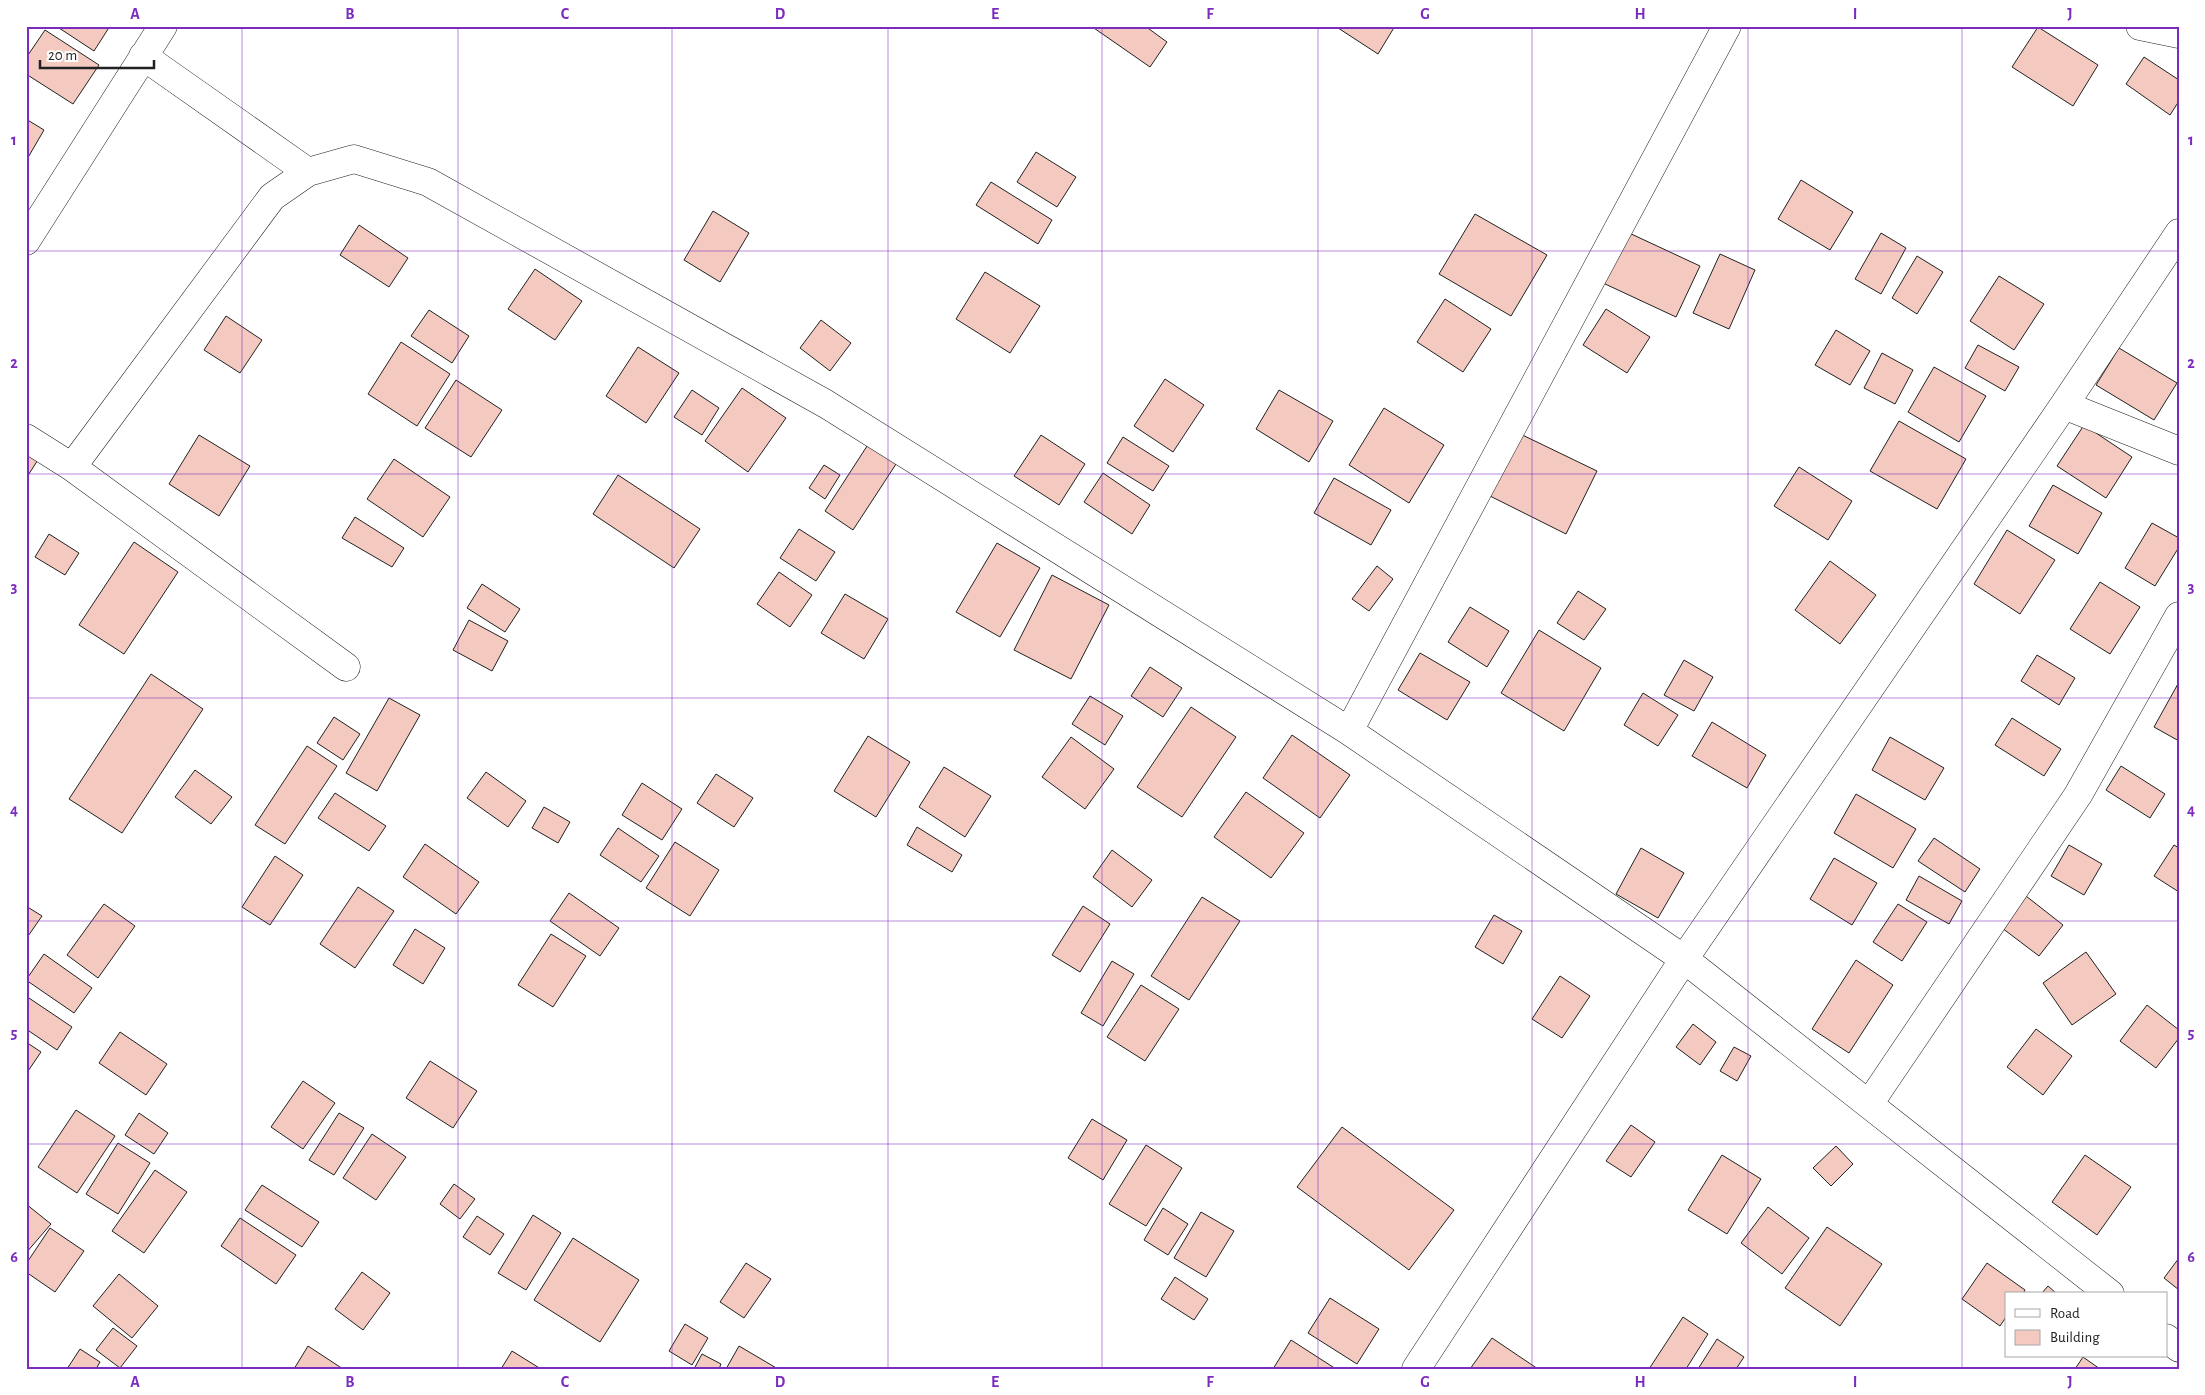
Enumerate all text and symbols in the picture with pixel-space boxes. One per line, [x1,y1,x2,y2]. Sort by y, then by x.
text: A [130,6,140,22]
text: B [345,6,355,22]
text: C [561,6,570,22]
text: D [775,6,786,22]
text: E [991,6,999,22]
text: F [1206,6,1214,22]
text: G [1420,6,1430,22]
text: H [1634,6,1646,22]
text: I [1853,6,1857,22]
text: J [2067,6,2073,22]
scale bar [40,38,154,70]
text: 20 m [48,48,77,63]
text: 1 [11,132,17,148]
text: 1 [2188,132,2194,148]
text: 2 [10,355,18,371]
text: 2 [2187,355,2195,371]
text: 3 [11,579,18,595]
text: 3 [2188,579,2195,595]
text: 4 [10,802,18,818]
text: 4 [2187,802,2195,818]
text: 5 [11,1025,18,1041]
text: 5 [2188,1025,2195,1041]
text: 6 [10,1249,18,1265]
text: 6 [2187,1249,2195,1265]
legend [2005,1292,2168,1358]
text: Road [2050,1306,2080,1321]
text: Building [2050,1330,2100,1345]
text: A [130,1374,140,1390]
text: B [345,1374,355,1390]
text: C [561,1374,570,1390]
text: D [775,1374,786,1390]
text: E [991,1374,999,1390]
text: F [1206,1374,1214,1390]
text: G [1420,1374,1430,1390]
text: H [1634,1374,1646,1390]
text: I [1853,1374,1857,1390]
text: J [2067,1374,2073,1390]

